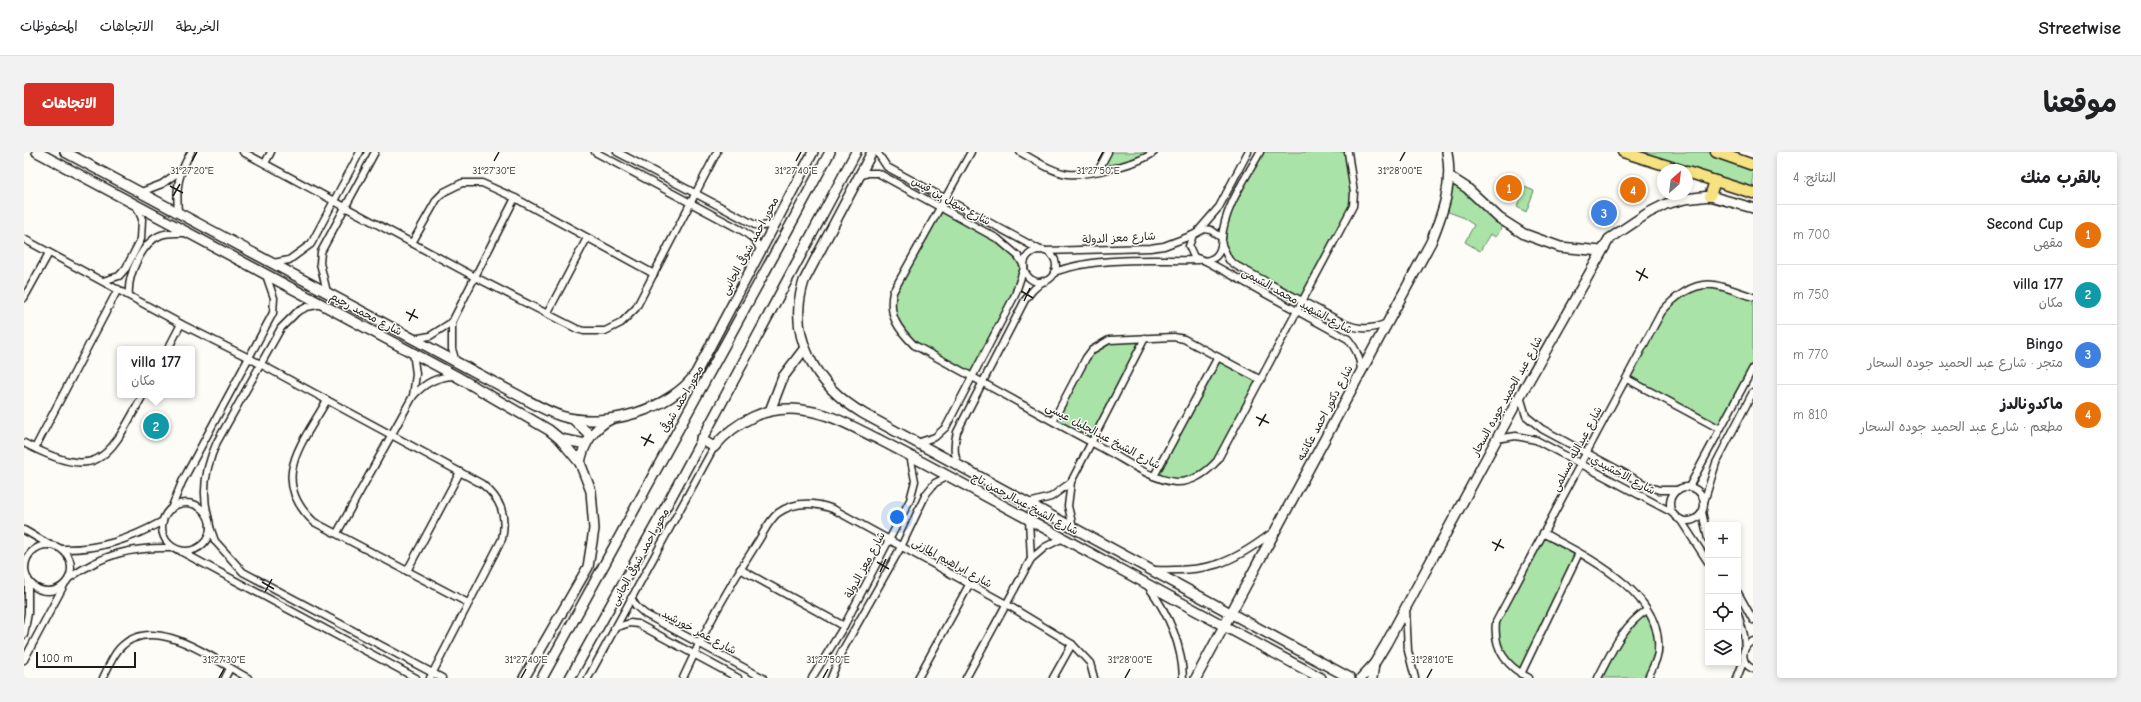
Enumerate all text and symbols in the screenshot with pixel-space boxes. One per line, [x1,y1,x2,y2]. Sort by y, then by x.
text: Streetwise [2039,17,2121,39]
text: المحفوظات [20,18,78,35]
text: الاتجاهات [100,18,154,35]
text: الخريطة [176,18,219,35]
button: الاتجاهات [24,83,114,126]
text: موقعنا [2043,87,2117,119]
north arrow [1657,164,1693,200]
text: 31°27'20"E [170,165,214,177]
text: 31°27'30"E [472,165,516,177]
text: 31°27'40"E [774,165,818,177]
text: 31°27'50"E [1076,165,1120,177]
text: 31°28'00"E [1378,165,1422,177]
text: بالقرب منك [2020,168,2101,187]
text: النتائج: 4 [1793,170,1836,185]
pin: 1 [1496,173,1522,203]
street label: شارع سهل بن قيس [908,174,993,230]
pin: 4 [1620,175,1646,205]
street label: محور احمد شوقى الجانبى [718,194,782,298]
pin: 3 [1591,198,1617,228]
text: Second Cup [1987,215,2063,233]
text: 700 m [1793,227,1830,242]
text: 1 [2085,227,2091,242]
street label: شارع معز الدولة [1082,230,1156,248]
text: مقهى [2033,235,2063,250]
street label: شارع الشهيد محمد الشيمى [1239,265,1354,339]
text: villa 177 [2014,275,2063,293]
text: 750 m [1793,287,1829,302]
text: 2 [2085,287,2091,302]
street label: شارع محمد رحيم [327,290,404,340]
text: مكان [2039,295,2063,310]
street label: شارع عبد الحميد جوده السحار [1468,334,1547,460]
text: Bingo [2026,335,2063,353]
popup [117,346,195,398]
text: 770 m [1793,347,1828,362]
text: 3 [2085,347,2091,362]
text: villa 177 [131,353,181,371]
text: متجر · شارع عبد الحميد جوده السحار [1867,355,2063,370]
street label: محور احمد شوقى [657,363,707,435]
street label: شارع دكتور احمد عكاشه [1294,363,1357,464]
text: مكان [131,373,155,388]
text: ماكدونالدز [2000,395,2063,413]
street label: شارع الشيخ عبدالجليل عيسى [1043,400,1163,474]
street label: شارع عبدالله مسلمى [1549,404,1607,495]
text: 810 m [1793,407,1828,422]
text: 4 [2085,407,2091,422]
pin: 2 [143,411,169,441]
text: مطعم · شارع عبد الحميد جوده السحار [1860,419,2063,434]
street label: شارع الاخشيدي [1588,453,1657,499]
street label: شارع الشيخ عبدالرحمن تاج [969,470,1081,539]
street label: محور احمد شوقى الجانبى [607,506,673,608]
your location [887,507,907,527]
map controls [1705,522,1741,666]
button: + [1705,522,1741,558]
street label: شارع معز الدولة [842,530,890,601]
street label: شارع ابراهيم المازنى [909,536,994,592]
button: − [1705,558,1741,594]
button: locate [1705,594,1741,630]
street label: شارع عمر خورشيد [659,607,739,659]
button: layers [1705,630,1741,666]
scale bar [36,650,136,669]
text: 100 m [42,652,73,665]
text: 31°27'30"E [202,654,246,666]
text: 31°27'40"E [504,654,548,666]
text: 31°27'50"E [806,654,850,666]
text: 31°28'00"E [1108,654,1152,666]
text: 31°28'10"E [1411,654,1453,666]

